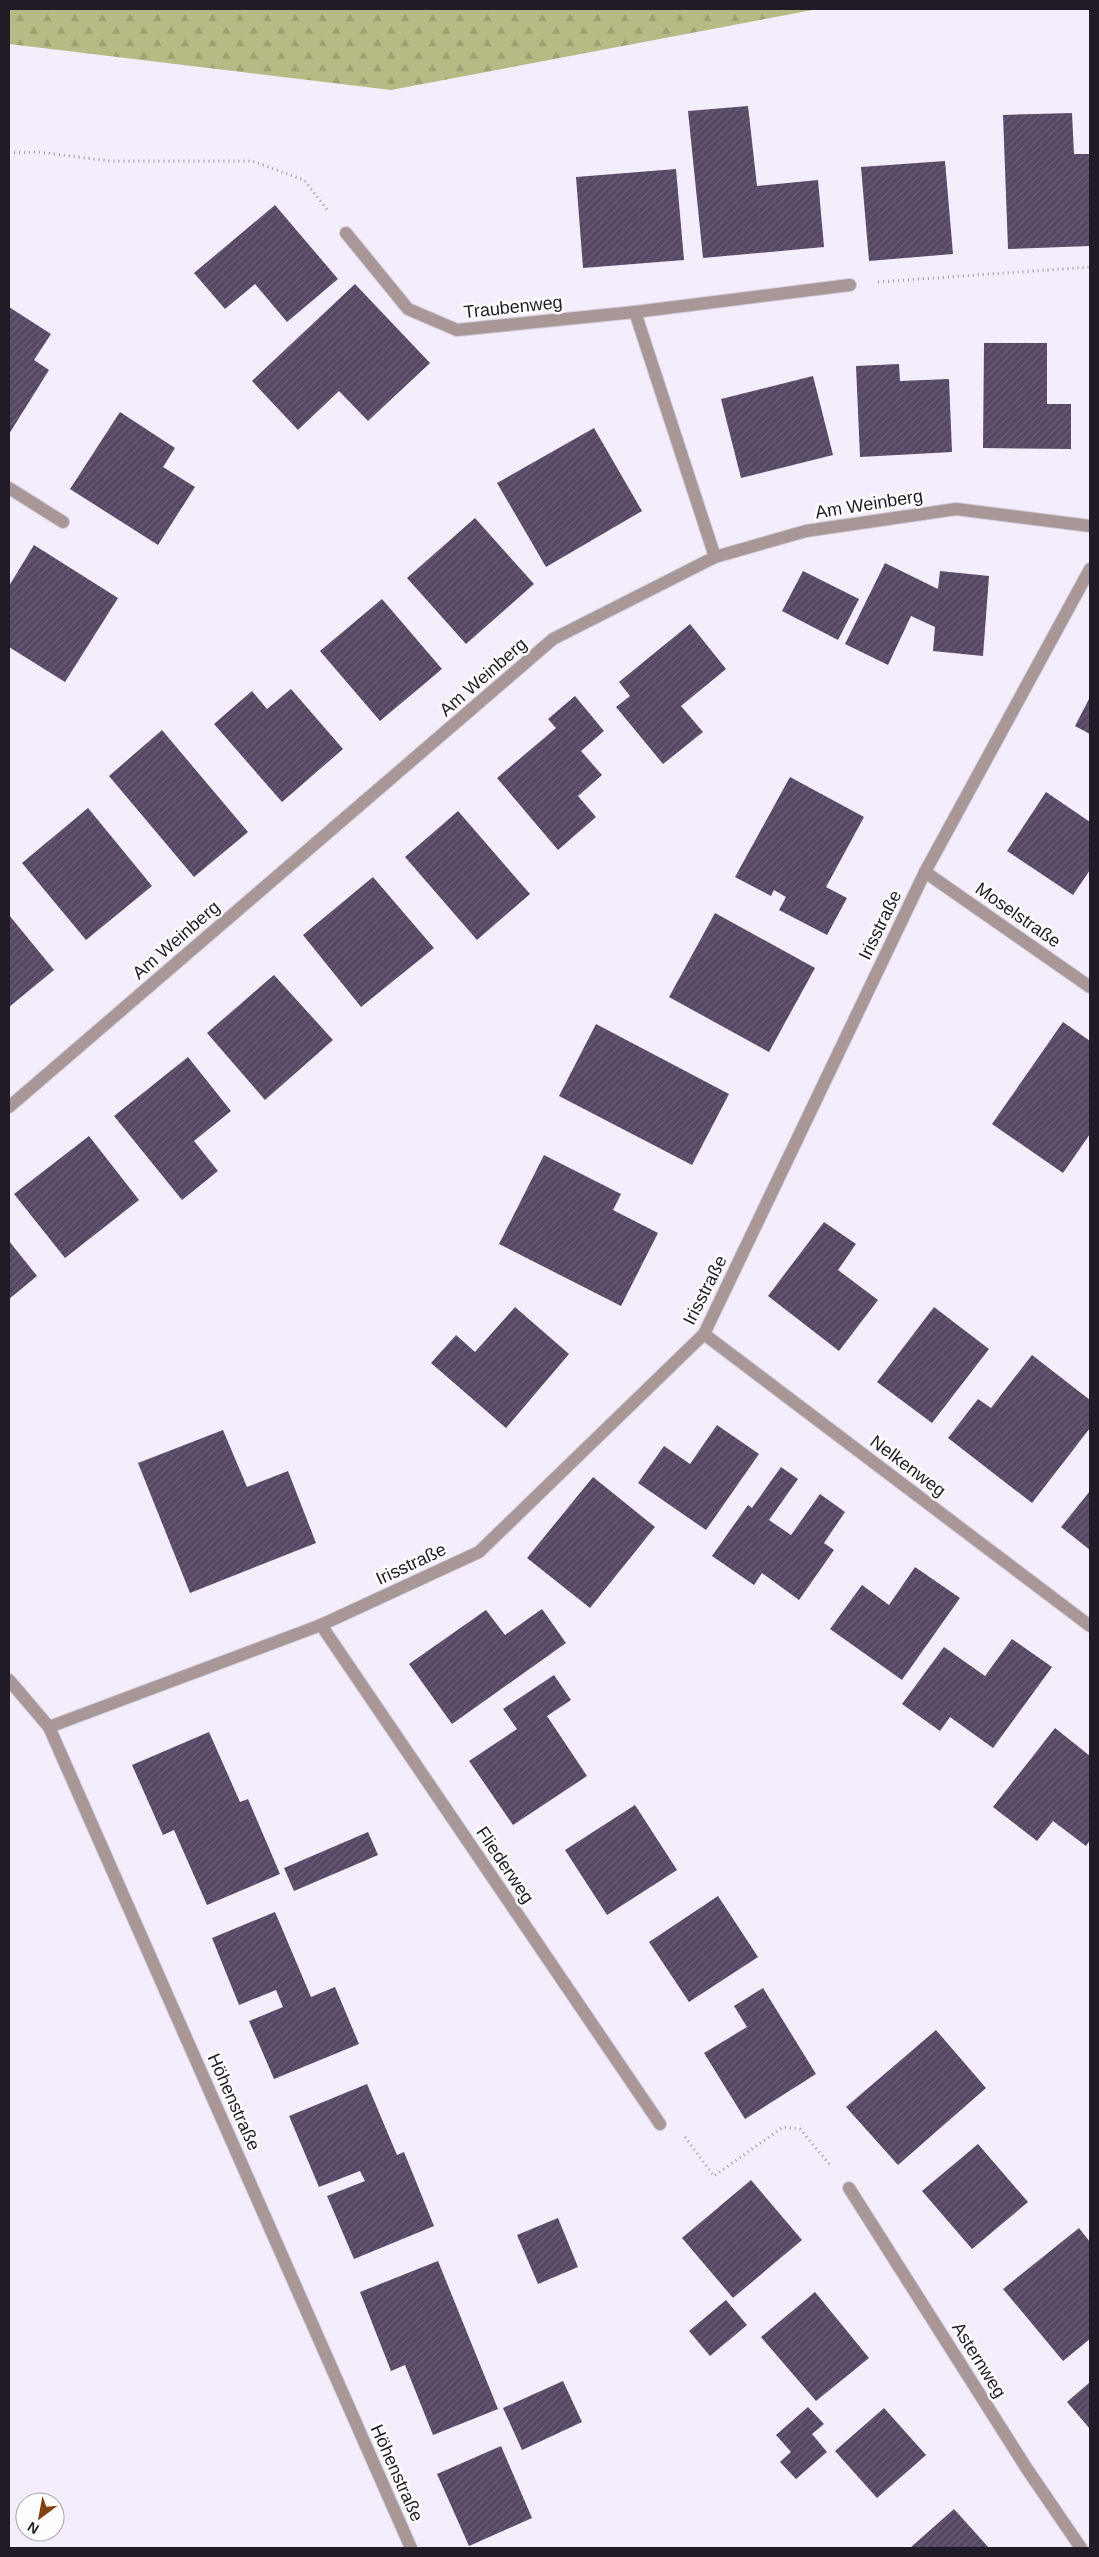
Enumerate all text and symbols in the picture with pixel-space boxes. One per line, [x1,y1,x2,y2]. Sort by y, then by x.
street label: Traubenweg [463,292,563,322]
street label: Am Weinberg [814,486,924,522]
street label: Am Weinberg [435,634,531,720]
street label: Moselstraße [972,878,1064,952]
street label: Irisstraße [855,887,905,963]
street label: Am Weinberg [128,897,224,983]
street label: Irisstraße [679,1252,731,1328]
street label: Nelkenweg [866,1431,950,1501]
street label: Irisstraße [373,1539,449,1589]
street label: Fliederweg [472,1823,538,1907]
street label: Höhenstraße [204,2050,264,2154]
street label: Asternweg [948,2319,1010,2401]
street label: Höhenstraße [367,2421,427,2525]
north arrow [15,2492,65,2542]
text: N [25,2519,42,2537]

